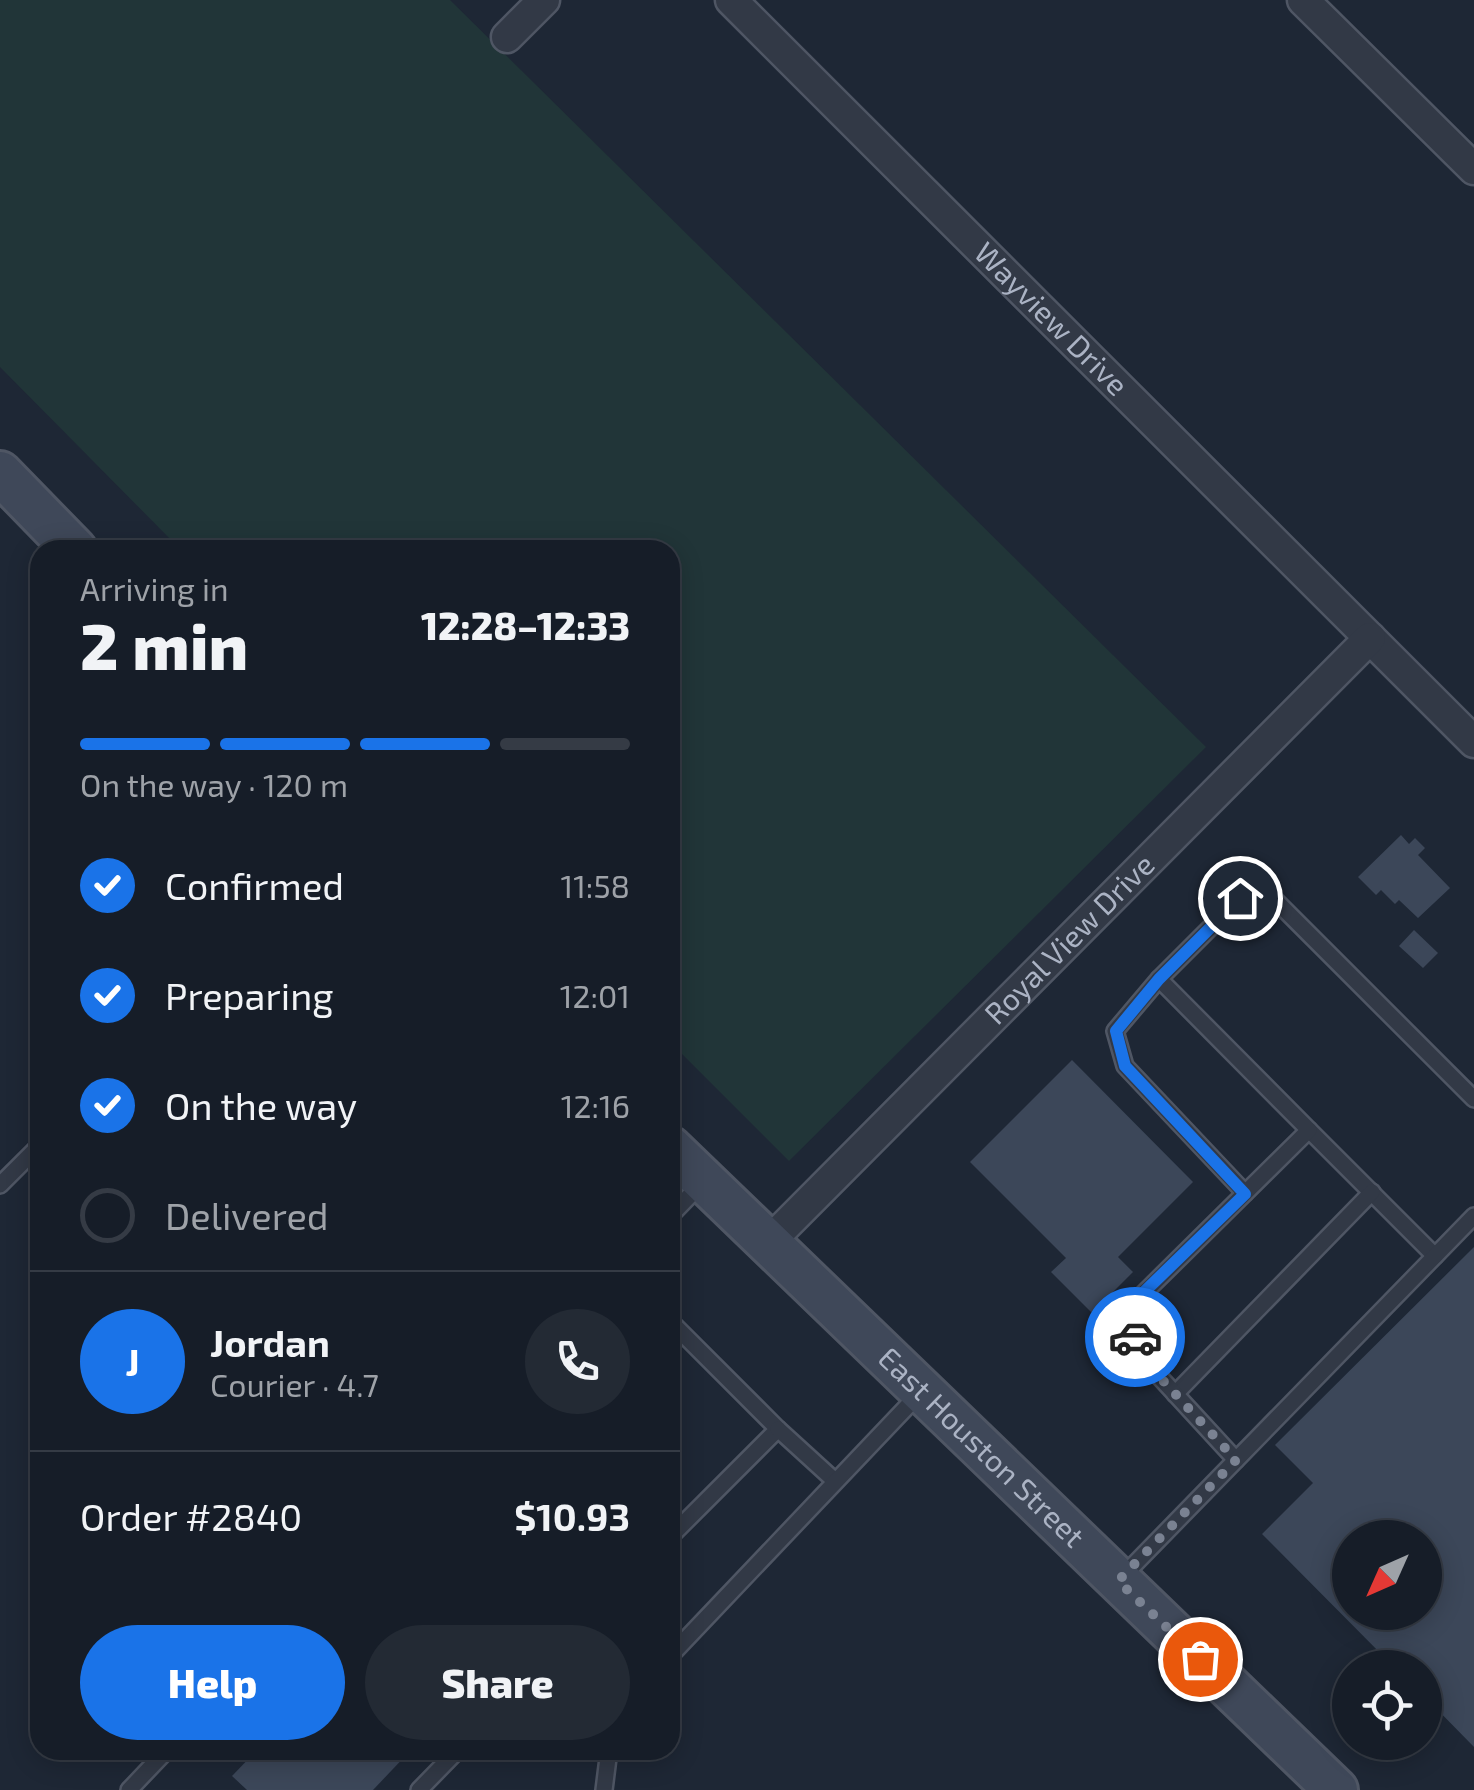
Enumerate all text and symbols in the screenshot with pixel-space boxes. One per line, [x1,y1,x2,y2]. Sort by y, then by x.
street label: Wayview Drive [968,234,1136,402]
text: Arriving in [80,569,229,607]
text: 12:28–12:33 [421,602,630,648]
text: 2 min [80,605,248,683]
text: On the way · 120 m [80,765,348,803]
street label: Royal View Drive [976,846,1161,1031]
pin [1198,856,1283,941]
icon: check [80,858,135,913]
text: Confirmed [165,862,344,908]
text: 11:58 [560,866,630,904]
icon: home [1213,871,1268,926]
icon: check [80,968,135,1023]
text: Preparing [165,972,333,1018]
text: 12:01 [560,976,630,1014]
icon: check [80,1078,135,1133]
text: On the way [165,1082,357,1128]
text: 12:16 [561,1086,630,1124]
text: Delivered [165,1192,329,1238]
courier [1085,1287,1185,1387]
button: phone [525,1309,630,1414]
icon: car [1108,1310,1163,1365]
text: Jordan [210,1319,330,1365]
text: J [125,1338,140,1384]
street label: East Houston Street [872,1339,1093,1554]
text: Courier · 4.7 [210,1365,379,1403]
text: Order #2840 [80,1493,302,1539]
text: $10.93 [514,1493,630,1539]
north arrow [1332,1520,1442,1630]
map controls [1332,1520,1442,1760]
pin [1158,1617,1243,1702]
button: Help [80,1625,345,1740]
button: Share [365,1625,630,1740]
icon: bag [1173,1632,1228,1687]
button: locate [1332,1650,1442,1760]

